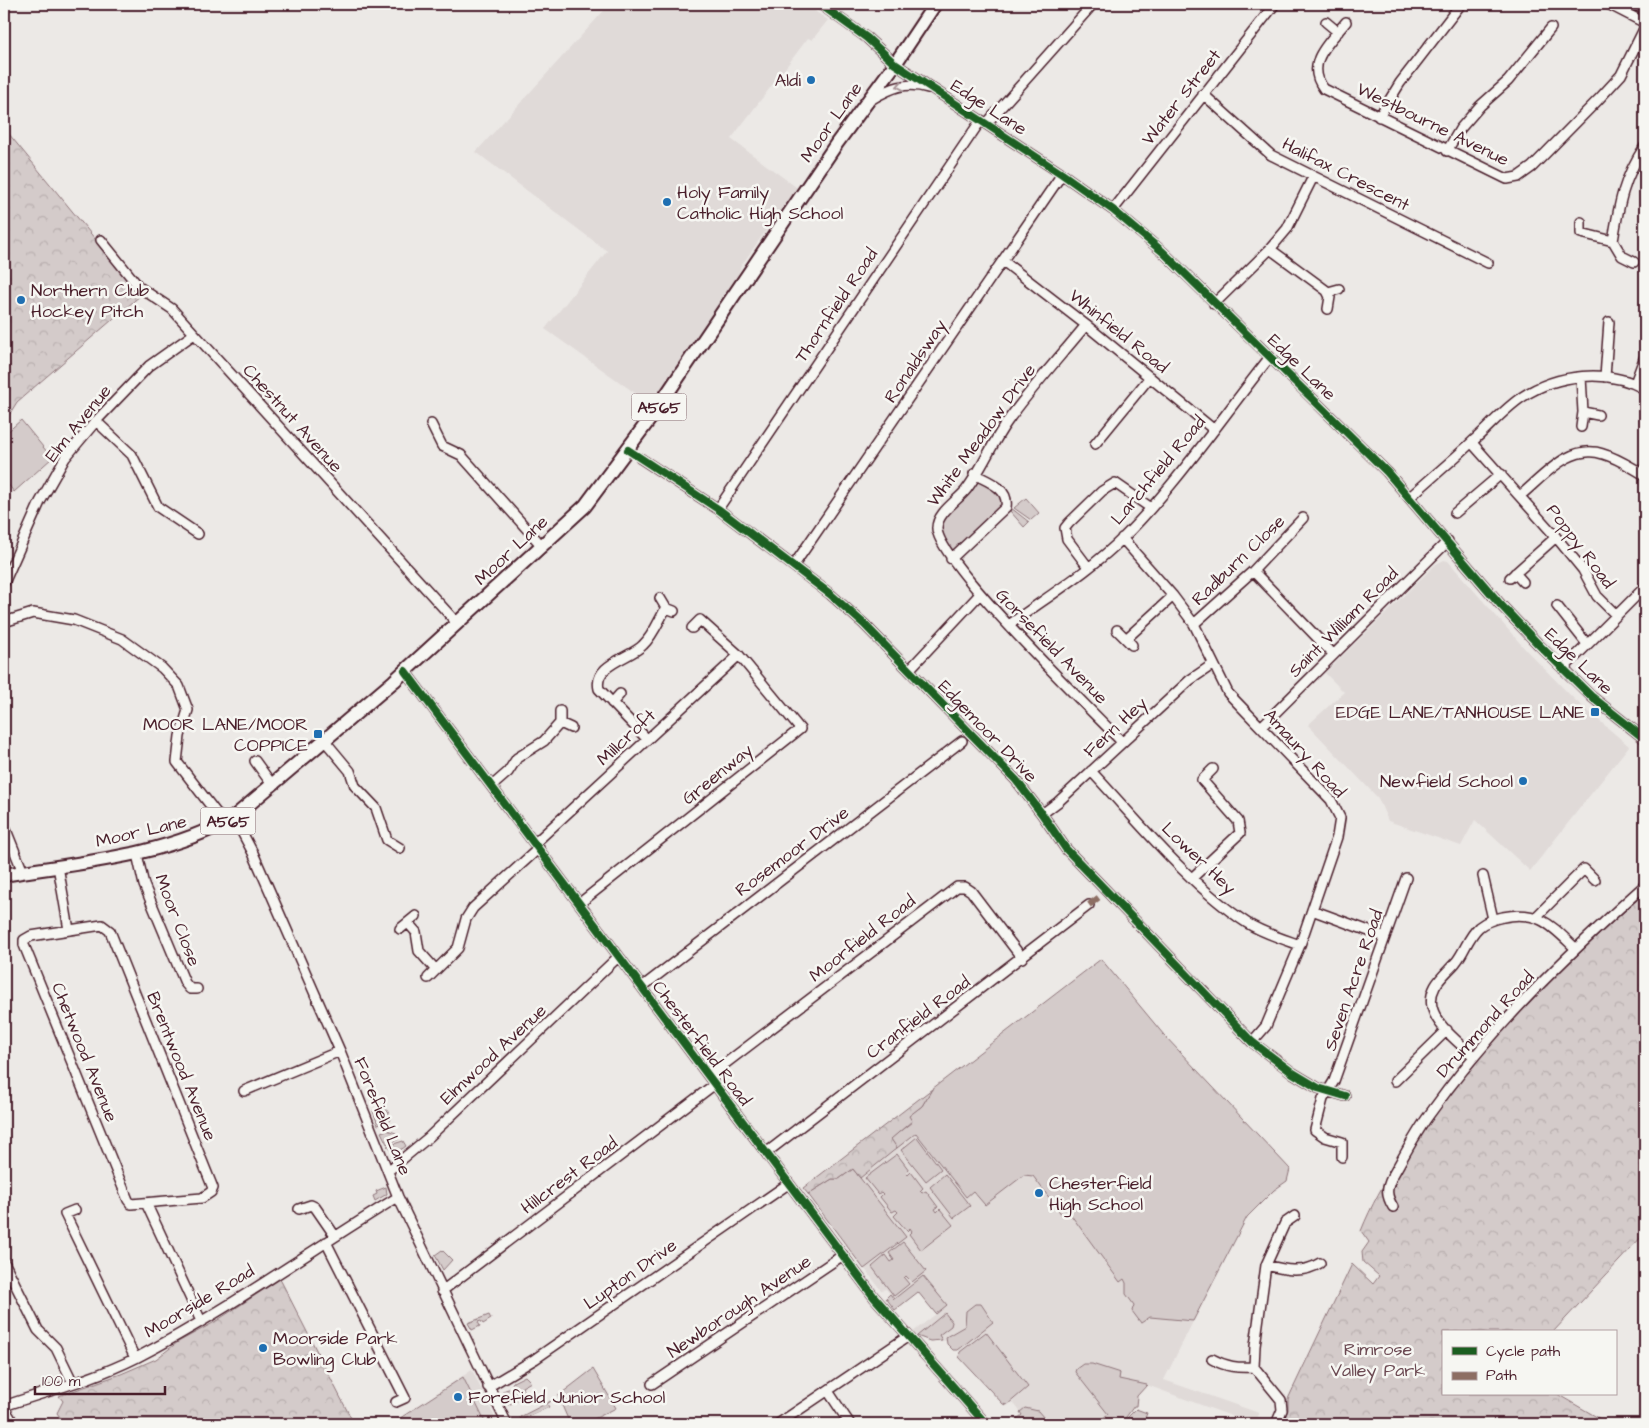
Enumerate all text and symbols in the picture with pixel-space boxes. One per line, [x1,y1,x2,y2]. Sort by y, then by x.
street label: Water Street [1136,43,1227,151]
place label: Aldi [775,68,801,93]
street label: Edge Lane [945,73,1032,142]
marker: Aldi [805,74,817,86]
street label: Moor Lane [795,77,868,167]
street label: Westbourne Avenue [1352,77,1513,172]
one-way arrow [895,81,904,91]
street label: Halifax Crescent [1278,132,1414,218]
place label: Holy Family Catholic High School [677,180,844,227]
marker: Holy Family Catholic High School [661,196,673,208]
street label: Thornfield Road [789,243,884,367]
place label: Northern Club Hockey Pitch [31,278,149,325]
street label: Whinfield Road [1064,283,1174,379]
marker: Northern Club Hockey Pitch [15,294,27,306]
street label: Ronaldsway [878,314,953,409]
street label: Edge Lane [1261,328,1342,407]
street label: Chestnut Avenue [237,358,349,478]
street label: White Meadow Drive [921,359,1042,512]
street label: Elm Avenue [39,379,118,467]
road number: A565 [632,394,686,421]
street label: Larchfield Road [1105,410,1212,530]
street label: Poppy Road [1540,499,1621,594]
street label: Moor Lane [469,509,554,591]
street label: Radburn Close [1186,509,1291,611]
street label: Saint William Road [1283,562,1404,683]
street label: Gorsefield Avenue [990,583,1114,710]
street label: Edge Lane [1538,622,1619,701]
street label: Edgemoor Drive [931,675,1043,789]
street label: Fern Hey [1078,691,1153,764]
place label: EDGE LANE/TANHOUSE LANE [1336,700,1585,725]
street label: Millcroft [591,703,662,771]
street label: Amaury Road [1257,703,1351,804]
marker: EDGE LANE/TANHOUSE LANE [1589,706,1601,718]
place label: MOOR LANE/MOOR COPPICE [143,712,308,758]
marker: MOOR LANE/MOOR COPPICE [312,728,324,740]
street label: Greenway [677,738,759,811]
place label: Newfield School [1380,769,1513,794]
marker: Newfield School [1517,775,1529,787]
street label: Rosemoor Drive [730,800,855,902]
road number: A565 [200,808,256,834]
street label: Moor Lane [93,809,189,854]
street label: Lower Hey [1155,817,1241,901]
street label: Moor Close [149,871,207,970]
street label: Moorfield Road [804,889,921,988]
street label: Seven Acre Road [1318,906,1389,1054]
street label: Drummond Road [1431,966,1540,1083]
street label: Cranfield Road [861,970,976,1065]
street label: Chesterfield Road [646,975,757,1111]
street label: Chetwood Avenue [45,979,124,1126]
street label: Brentwood Avenue [140,988,223,1145]
street label: Elmwood Avenue [435,998,552,1110]
street label: Forefield Lane [348,1054,418,1179]
street label: Hillcrest Road [516,1131,623,1220]
place label: Chesterfield High School [1049,1171,1152,1218]
marker: Chesterfield High School [1033,1187,1045,1199]
street label: Lupton Drive [579,1233,682,1316]
street label: Newborough Avenue [662,1249,817,1365]
street label: Moorside Road [140,1259,259,1344]
place label: Moorside Park Bowling Club [273,1326,398,1373]
legend [1442,1330,1616,1396]
park label: Rimrose Valley Park [1331,1337,1425,1384]
text: Cycle path [1486,1341,1561,1363]
marker: Moorside Park Bowling Club [257,1342,269,1354]
scale bar [35,1363,165,1395]
text: Path [1486,1365,1517,1386]
text: 100 m [42,1371,81,1392]
place label: Forefield Junior School [468,1385,665,1410]
marker: Forefield Junior School [452,1391,464,1403]

